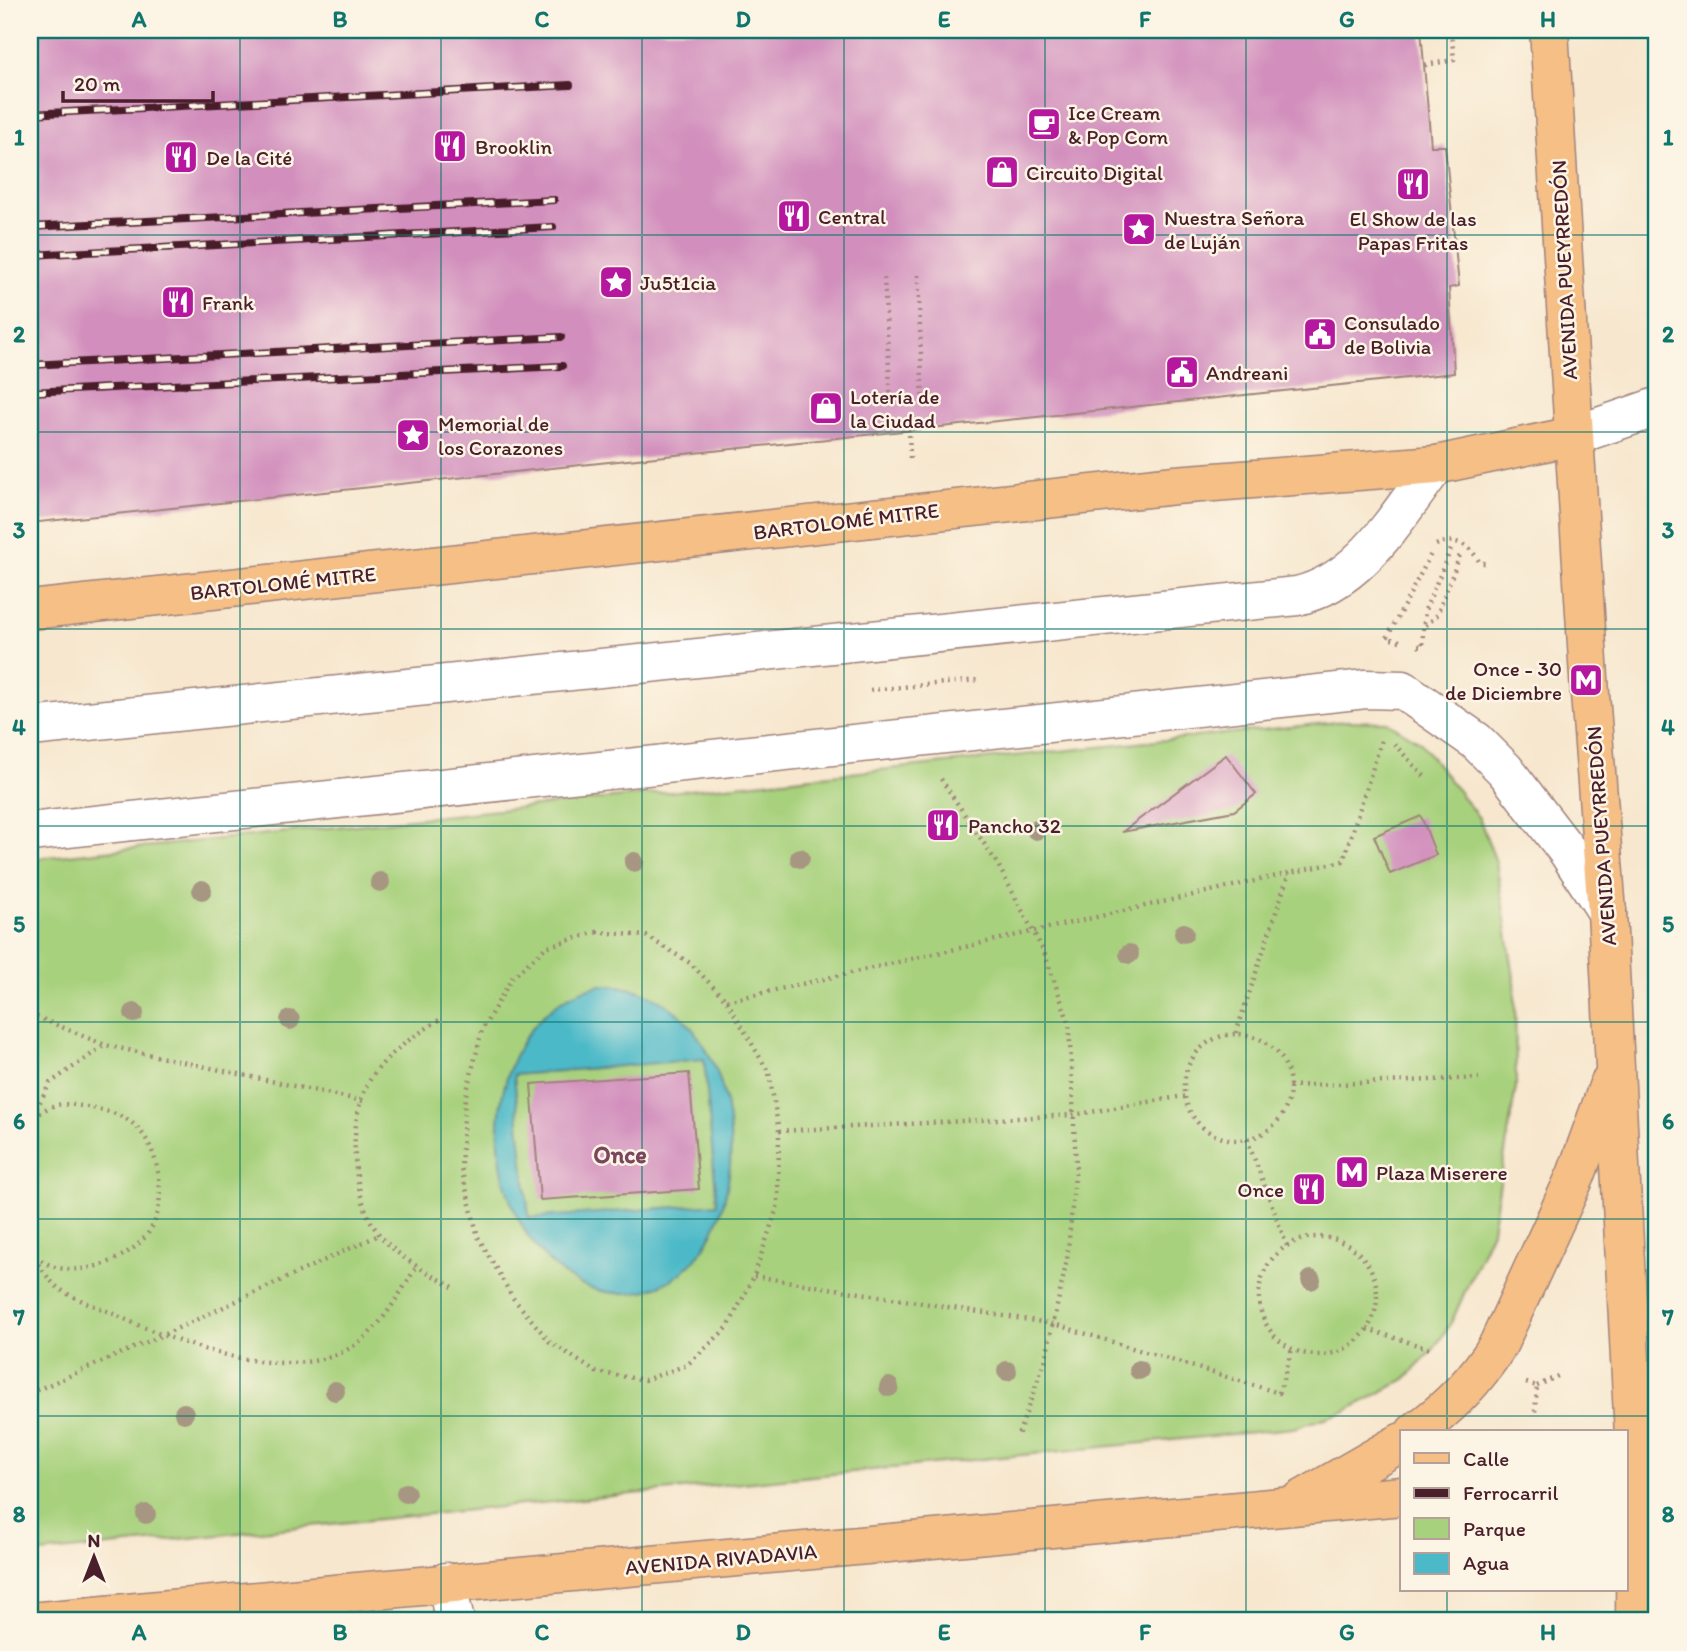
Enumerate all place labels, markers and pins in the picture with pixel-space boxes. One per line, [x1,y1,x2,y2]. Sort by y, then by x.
place label: Ice Cream & Pop Corn [1068,100,1168,149]
cafe icon: Ice Cream & Pop Corn [1025,105,1063,143]
restaurant icon: Brooklin [431,127,469,165]
place label: Brooklin [475,134,552,159]
restaurant icon: De la Cité [162,138,200,176]
place label: De la Cité [206,145,292,170]
shop icon: Circuito Digital [983,153,1021,191]
place label: Circuito Digital [1026,160,1163,185]
restaurant icon: El Show de las Papas Fritas [1394,165,1432,203]
restaurant icon: Central [775,197,813,235]
place label: Central [818,204,886,229]
place label: Nuestra Señora de Luján [1164,205,1305,254]
place label: El Show de las Papas Fritas [1349,206,1477,255]
place icon: Nuestra Señora de Luján [1120,210,1158,248]
place icon: Ju5t1cia [597,263,635,301]
place label: Ju5t1cia [640,270,716,295]
restaurant icon: Frank [159,283,197,321]
place label: Frank [202,290,254,315]
place label: Consulado de Bolivia [1344,310,1440,359]
public building icon: Consulado de Bolivia [1301,315,1339,353]
public building icon: Andreani [1163,353,1201,391]
place label: Andreani [1206,360,1288,385]
place label: Lotería de la Ciudad [850,384,939,433]
shop icon: Lotería de la Ciudad [807,389,845,427]
place label: Memorial de los Corazones [438,411,563,460]
place icon: Memorial de los Corazones [394,416,432,454]
place label: Once - 30 de Diciembre [1445,656,1562,705]
metro station icon: Once - 30 de Diciembre [1567,661,1605,699]
restaurant icon: Pancho 32 [924,806,962,844]
place label: Pancho 32 [968,813,1061,838]
metro station icon: Plaza Miserere [1333,1153,1371,1191]
place label: Plaza Miserere [1376,1160,1508,1185]
restaurant icon: Once [1290,1170,1328,1208]
place label: Once [1237,1177,1284,1202]

